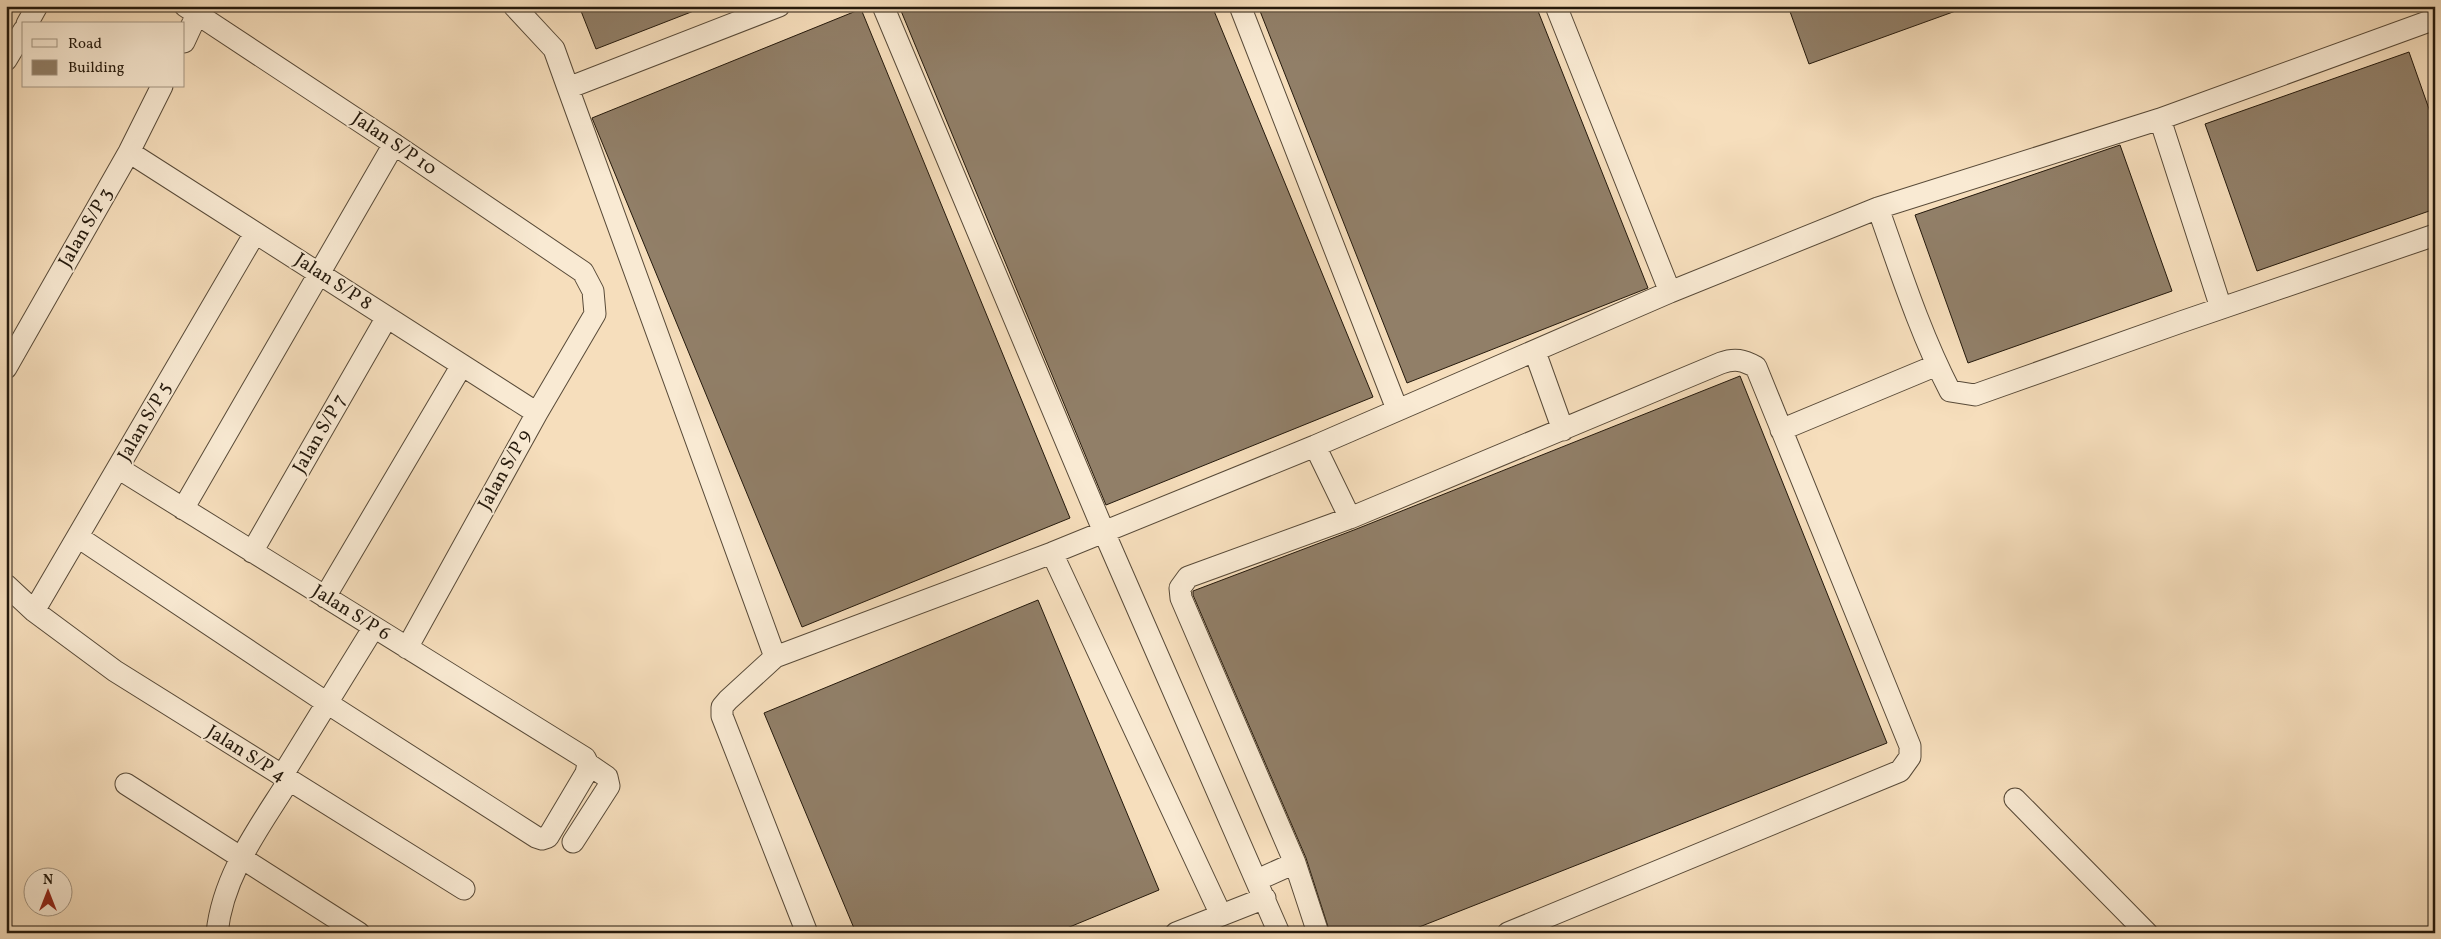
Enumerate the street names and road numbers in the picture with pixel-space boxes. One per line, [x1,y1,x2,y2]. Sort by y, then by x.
street label: Jalan S/P 10 [346,106,442,182]
street label: Jalan S/P 3 [53,183,119,273]
street label: Jalan S/P 8 [289,247,377,317]
street label: Jalan S/P 5 [112,378,178,466]
street label: Jalan S/P 7 [287,390,353,478]
street label: Jalan S/P 9 [472,425,538,515]
street label: Jalan S/P 6 [307,579,395,647]
street label: Jalan S/P 4 [201,719,291,789]

